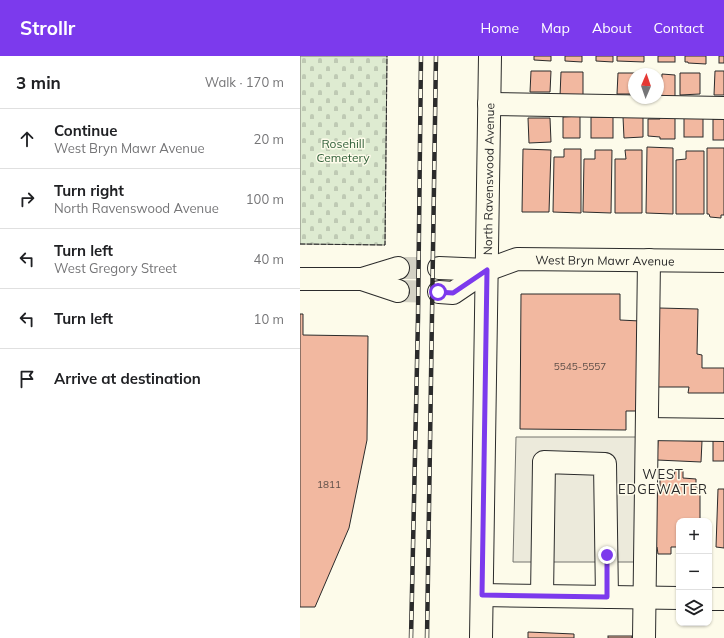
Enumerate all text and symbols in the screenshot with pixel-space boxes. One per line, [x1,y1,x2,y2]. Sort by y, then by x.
text: Strollr [20,16,75,40]
text: Home [480,19,519,37]
text: Map [541,19,570,37]
text: About [592,19,632,37]
text: Contact [654,19,704,37]
north arrow [628,68,664,104]
text: 3 min [16,72,61,93]
text: Walk · 170 m [205,74,284,90]
street label: North Ravenswood Avenue [479,103,497,255]
text: Continue [54,121,117,140]
icon: ahead [16,128,38,150]
text: 20 m [254,131,284,147]
park label: Rosehill Cemetery [316,136,370,165]
text: West Bryn Mawr Avenue [54,140,205,156]
text: Turn right [54,181,124,200]
icon: right [16,188,38,210]
text: 100 m [246,191,284,207]
text: North Ravenswood Avenue [54,200,219,216]
text: Turn left [54,241,113,260]
icon: left [16,248,38,270]
text: 40 m [254,251,284,267]
street label: West Bryn Mawr Avenue [535,252,675,268]
text: West Gregory Street [54,260,177,276]
route start [429,283,447,301]
icon: left [16,308,38,330]
text: Turn left [54,309,113,328]
text: 10 m [254,311,284,327]
house number: 5545-5557 [554,360,606,373]
icon: arrive [16,368,38,390]
text: Arrive at destination [54,369,201,388]
district label: WEST EDGEWATER [618,466,708,497]
house number: 1811 [317,478,341,491]
map controls [676,518,712,626]
button: + [676,518,712,554]
route end [598,546,616,564]
button: − [676,554,712,590]
button: layers [676,590,712,626]

